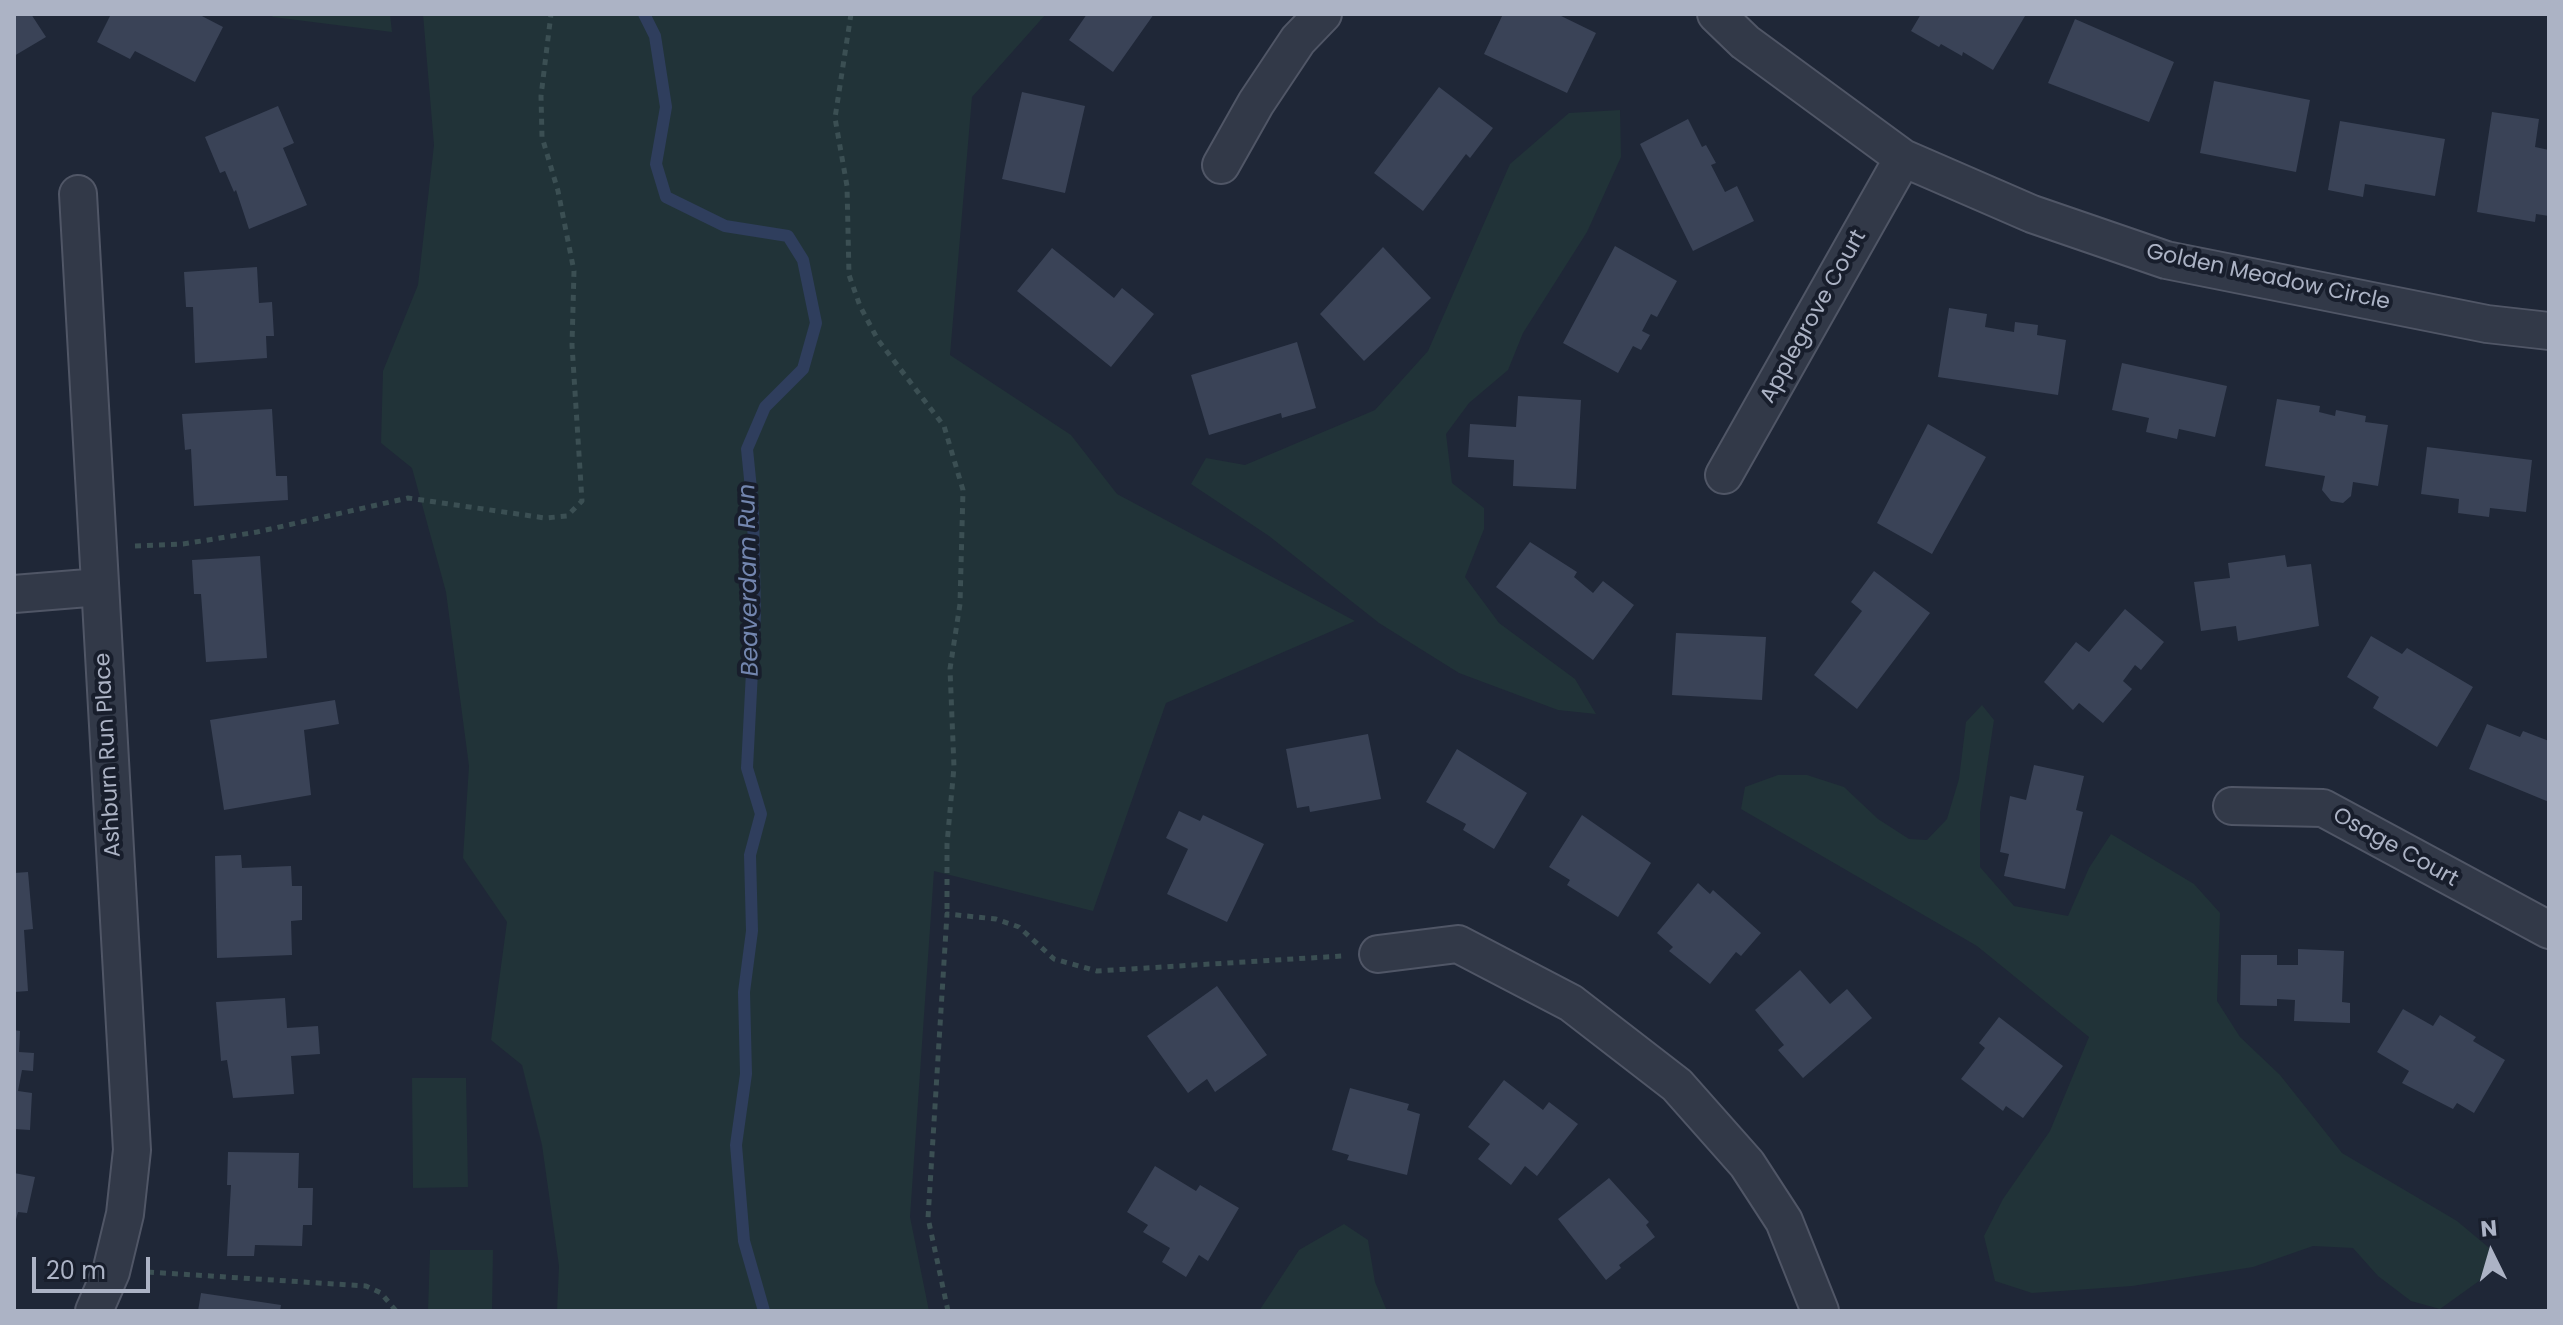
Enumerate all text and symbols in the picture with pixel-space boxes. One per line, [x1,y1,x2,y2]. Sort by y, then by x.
street label: Applegrove Court [1755,226,1873,408]
street label: Golden Meadow Circle [2144,239,2392,317]
water label: Beaverdam Run [734,483,766,677]
street label: Ashburn Run Place [90,652,128,858]
street label: Osage Court [2328,803,2462,893]
text: N [2479,1212,2498,1245]
north arrow [2451,1213,2531,1293]
scale bar [36,1241,154,1291]
text: 20 m [46,1254,106,1287]

